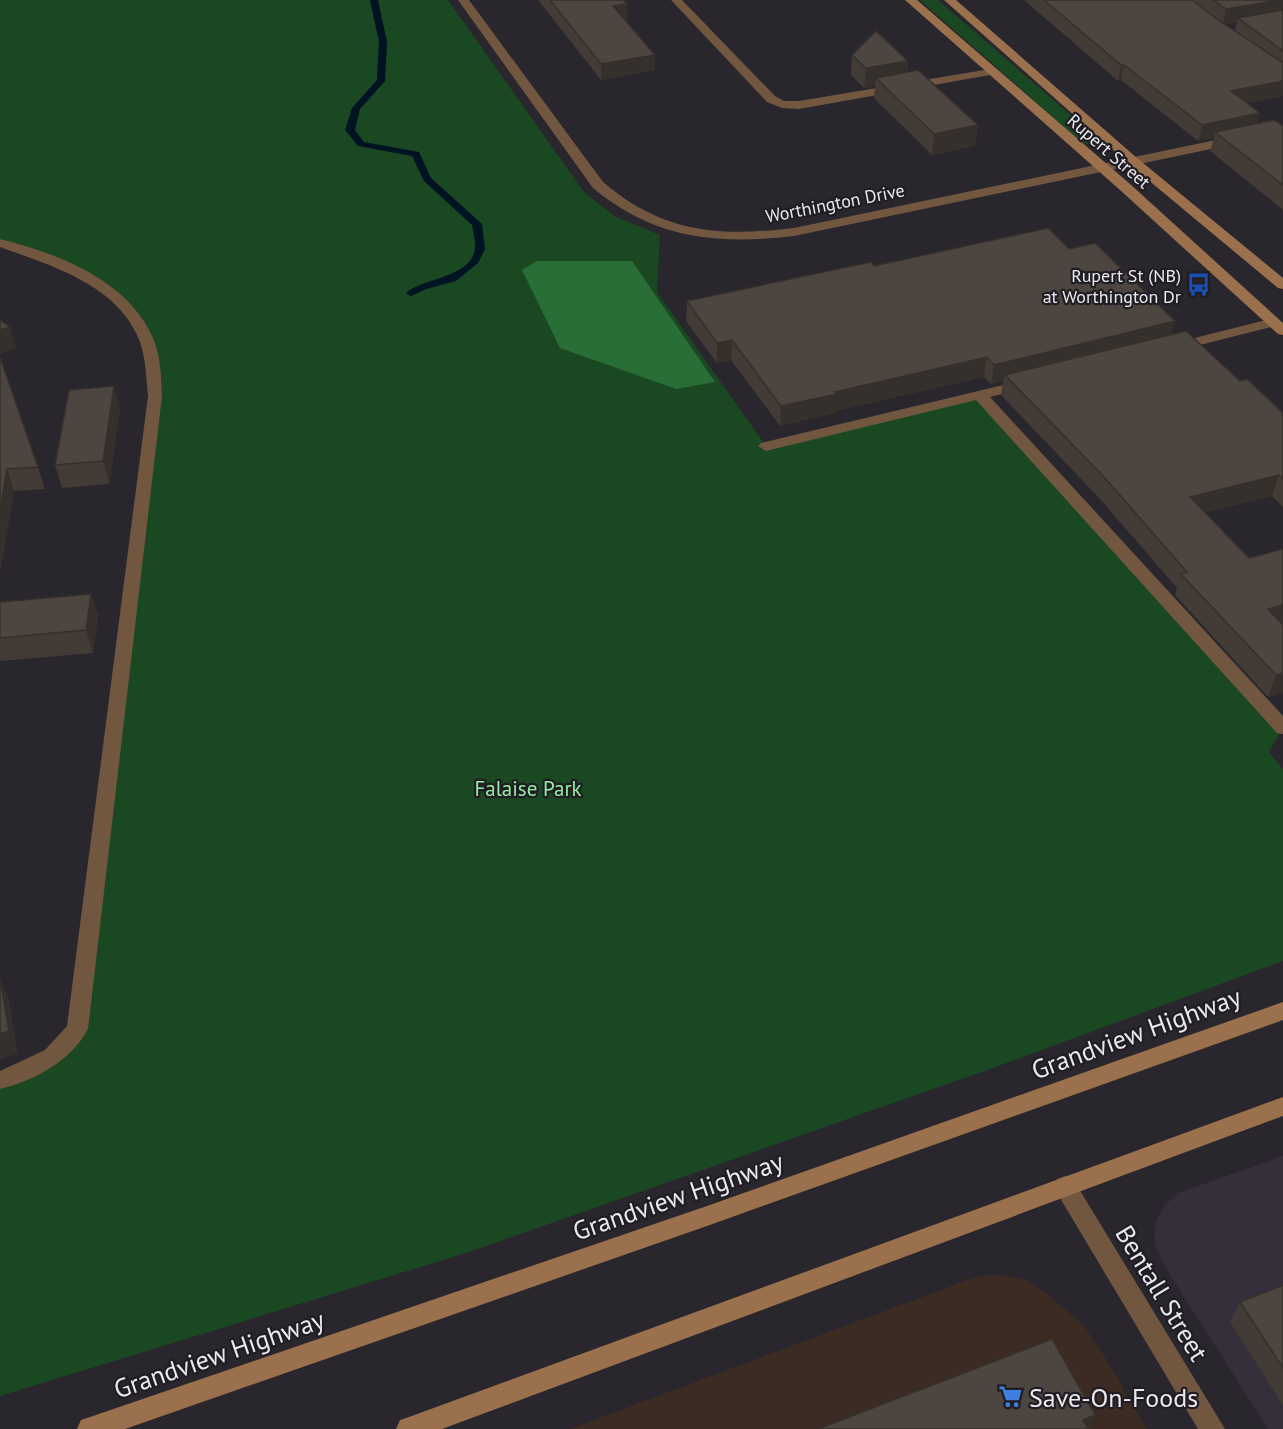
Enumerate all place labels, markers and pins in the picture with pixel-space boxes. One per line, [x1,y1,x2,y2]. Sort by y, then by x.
place label: Rupert St (NB) at Worthington Dr [1043,264,1181,308]
bus stop icon: Rupert St (NB) at Worthington Dr [1186,272,1212,298]
place label: Save-On-Foods [1029,1381,1198,1414]
supermarket icon: Save-On-Foods [998,1384,1024,1410]

